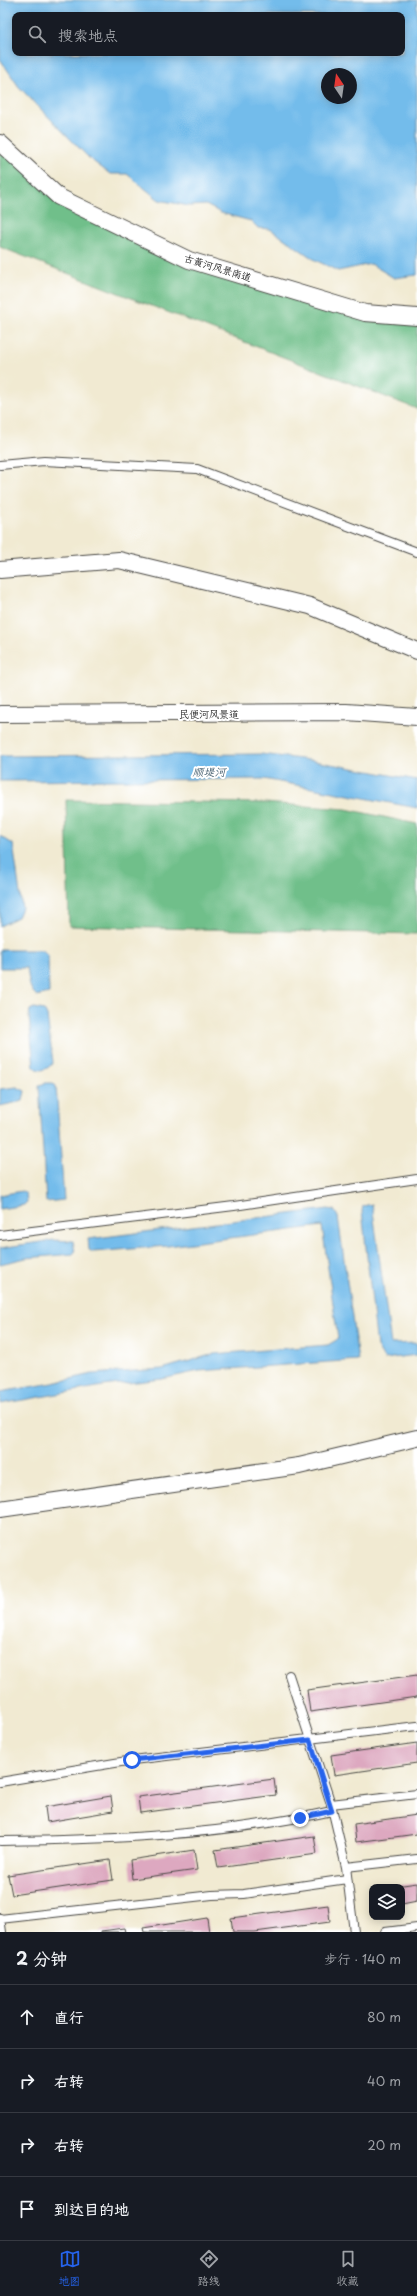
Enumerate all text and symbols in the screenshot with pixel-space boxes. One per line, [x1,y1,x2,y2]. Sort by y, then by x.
search box [12,12,405,56]
icon: search [26,23,48,45]
text: 搜索地点 [58,23,118,46]
north arrow [321,68,357,104]
street label: 古黄河风景南道 [182,250,254,284]
street label: 民便河风景道 [179,706,239,721]
water label: 顺堤河 [193,763,227,780]
route start [123,1751,141,1769]
route end [291,1809,309,1827]
map controls [369,1884,405,1920]
button: layers [369,1884,405,1920]
text: 2 分钟 [16,1945,67,1971]
text: 步行 · 140 m [324,1949,401,1968]
text: 直行 [54,2005,84,2028]
icon: ahead [16,2006,38,2028]
text: 80 m [367,2007,401,2026]
text: 右转 [54,2069,84,2092]
icon: right [16,2070,38,2092]
text: 40 m [367,2071,401,2090]
text: 右转 [54,2133,84,2156]
icon: right [16,2134,38,2156]
text: 20 m [367,2135,401,2154]
text: 到达目的地 [54,2197,129,2220]
icon: arrive [16,2198,38,2220]
tab: 地图 [59,2248,81,2289]
tab: 路线 [198,2248,220,2289]
tab: 收藏 [337,2248,359,2289]

